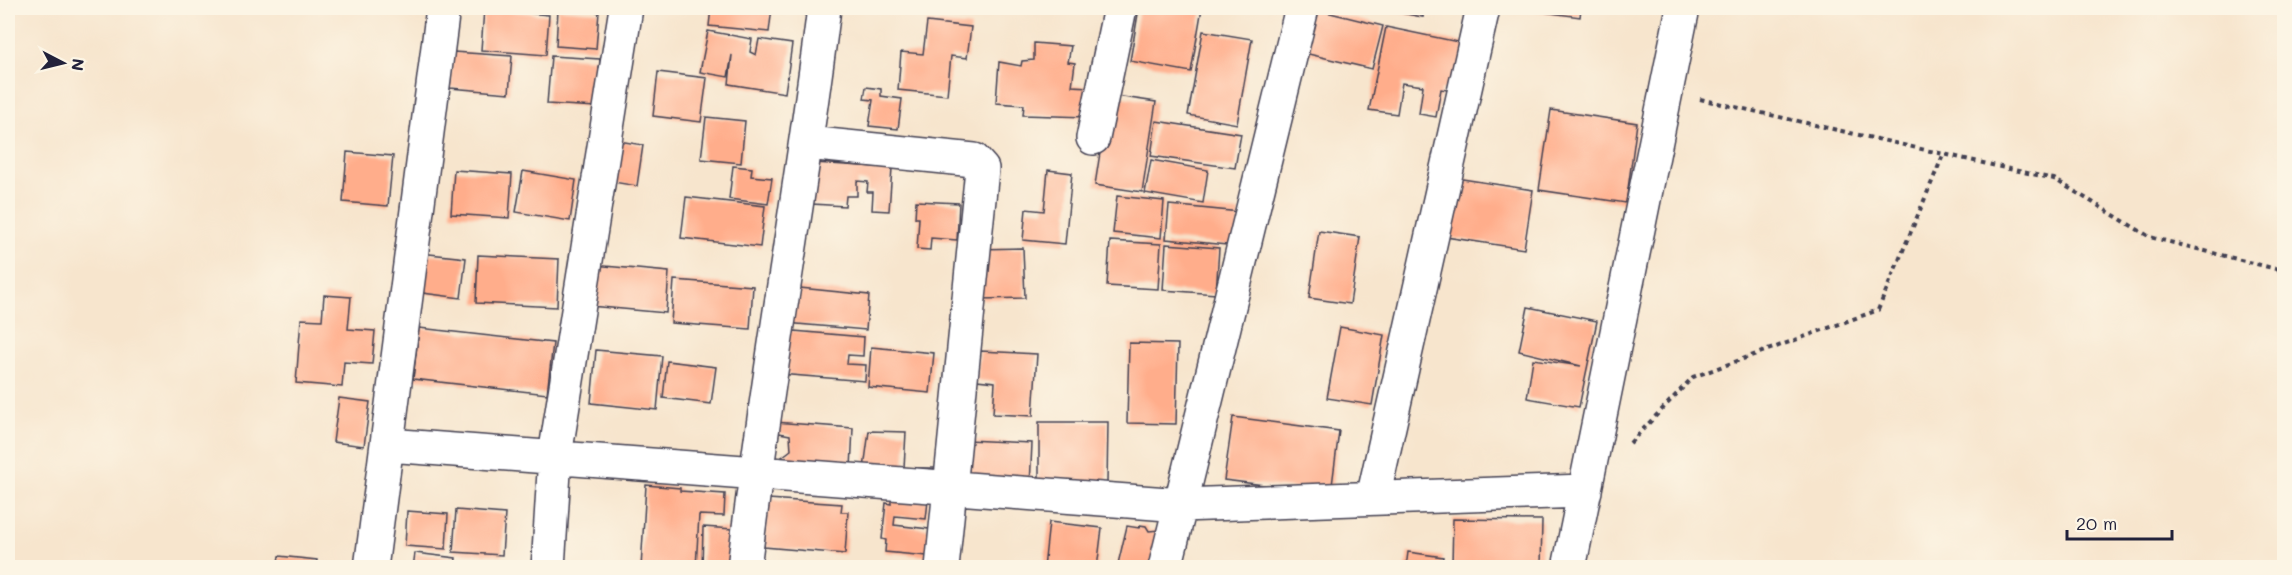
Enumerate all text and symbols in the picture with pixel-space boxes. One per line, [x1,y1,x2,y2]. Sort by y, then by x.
north arrow [33,33,93,93]
text: N [67,58,90,72]
scale bar [2067,503,2172,541]
text: 20 m [2076,511,2117,535]

